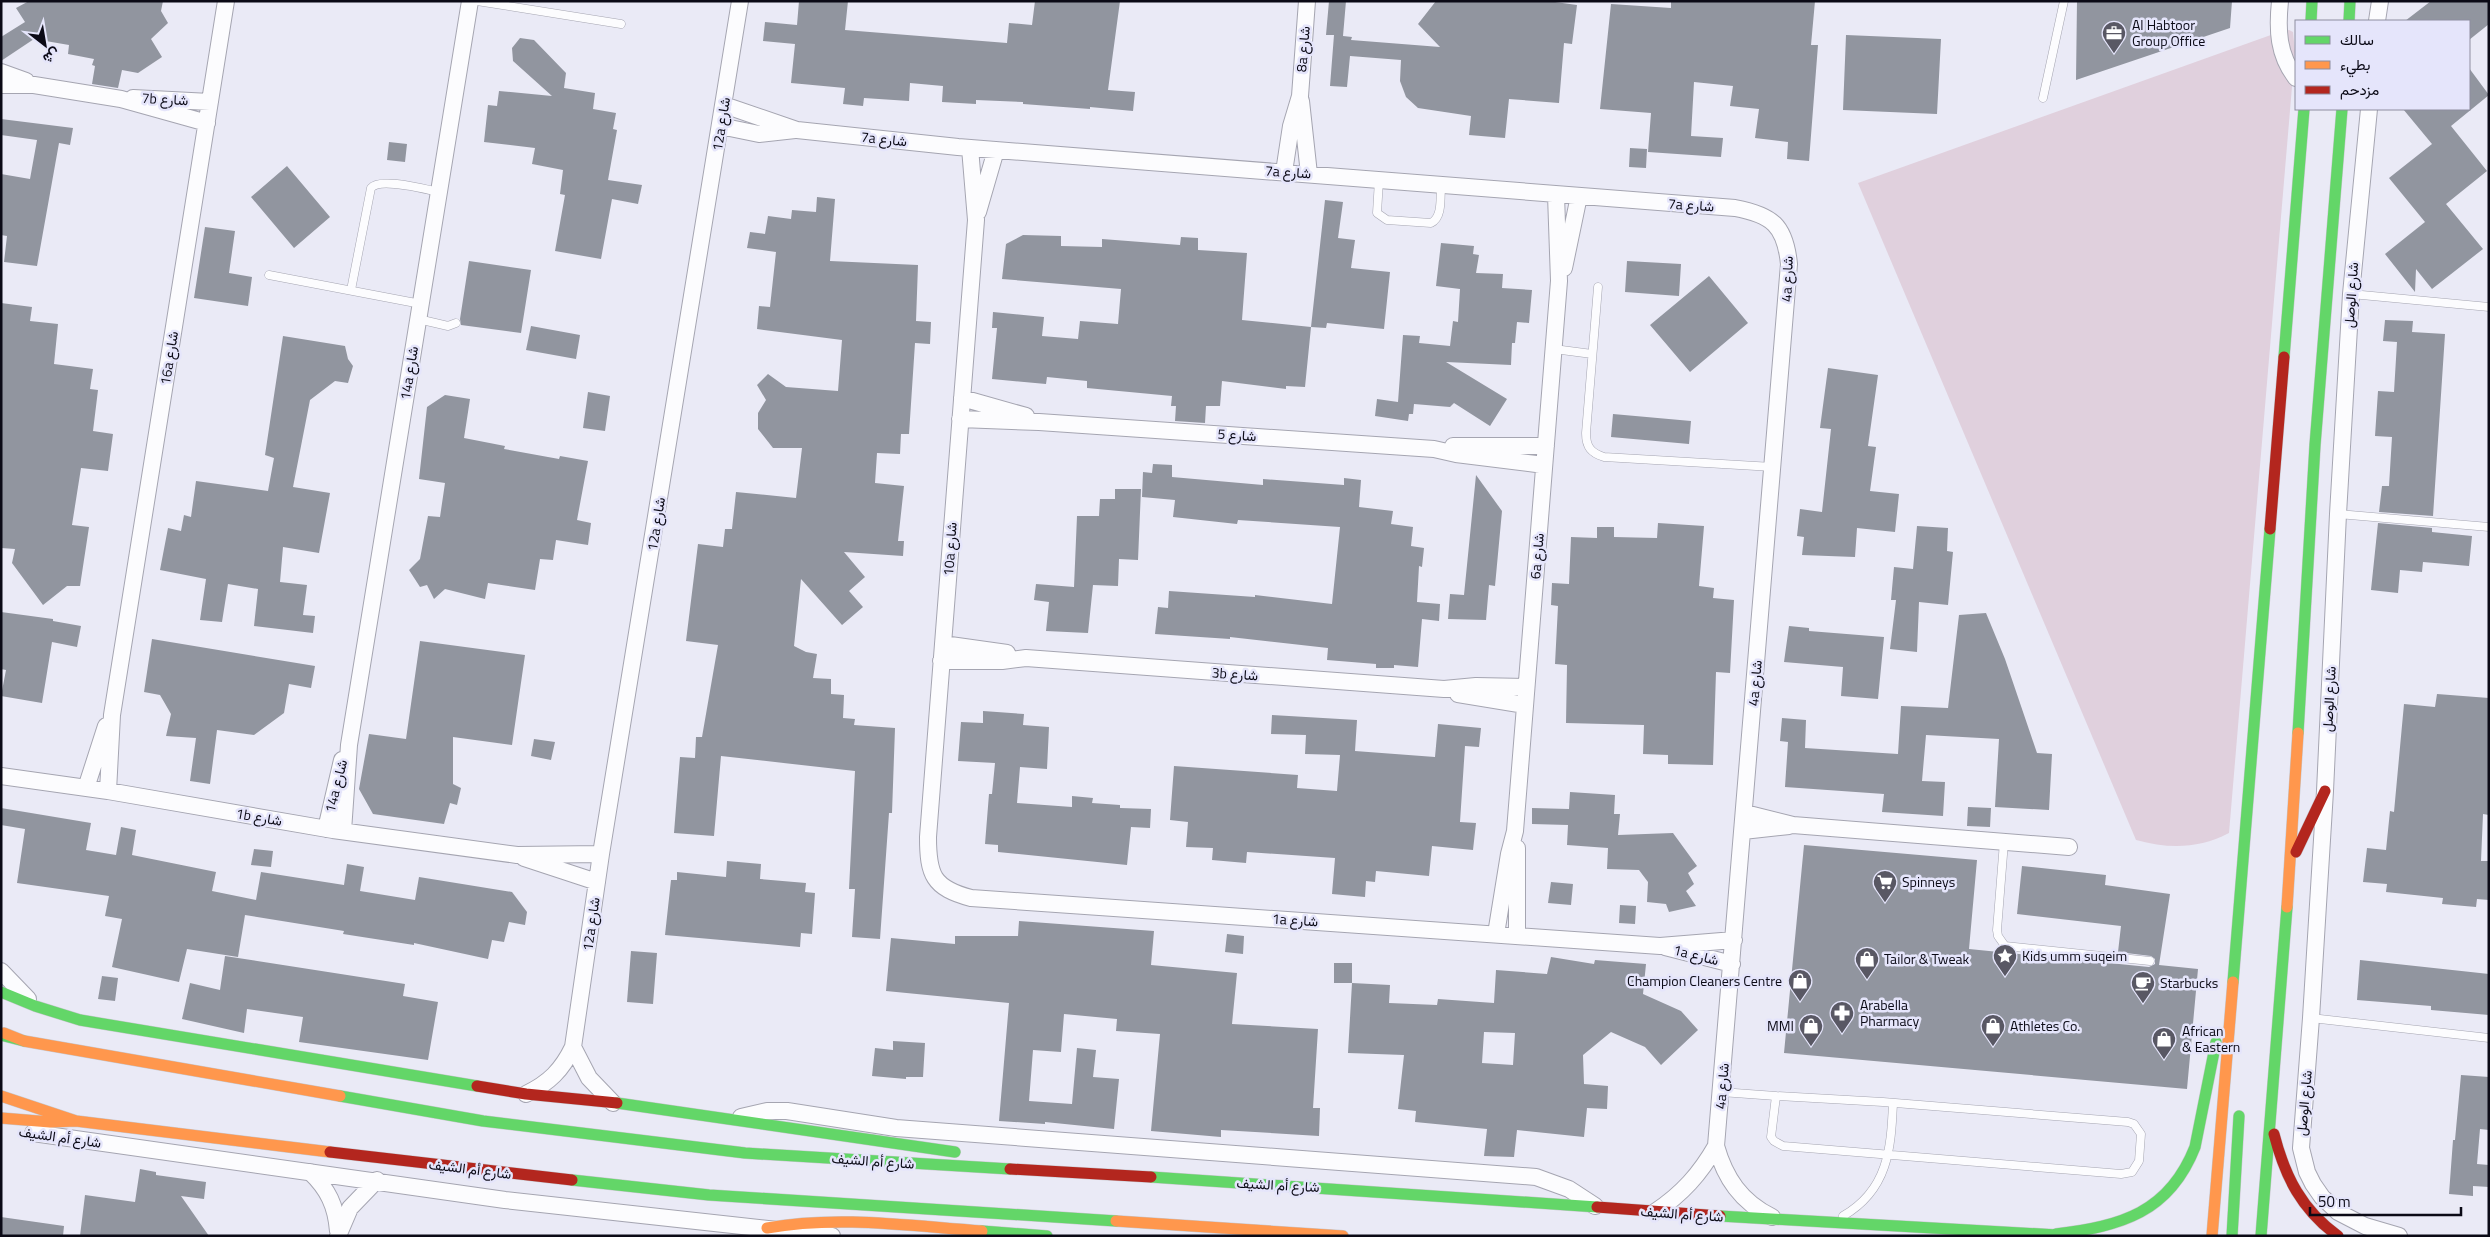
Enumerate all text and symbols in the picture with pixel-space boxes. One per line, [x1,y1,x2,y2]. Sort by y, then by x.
place label: Al Habtoor Group Office [2132,14,2205,51]
north arrow [20,20,70,70]
office icon: Al Habtoor Group Office [2101,20,2127,54]
legend [2295,20,2470,110]
street label: 8a شارع [1290,25,1316,73]
text: سالك [2340,28,2374,51]
text: ش [39,43,65,70]
text: بطيء [2340,53,2370,78]
text: مزدحم [2340,78,2379,101]
street label: 7b شارع [141,87,189,111]
street label: 12a شارع [706,96,736,152]
street label: 7a شارع [860,126,908,152]
street label: 7a شارع [1264,159,1312,185]
street label: 7a شارع [1667,192,1715,218]
street label: 4a شارع [1775,256,1799,302]
street label: شارع الوصل [2338,261,2364,329]
street label: 16a شارع [154,330,184,386]
street label: 14a شارع [394,345,424,401]
street label: شارع 5 [1217,423,1257,447]
street label: 12a شارع [641,496,671,552]
street label: 10a شارع [937,521,963,577]
street label: 6a شارع [1524,532,1550,580]
street label: 4a شارع [1742,659,1768,707]
street label: 3b شارع [1211,661,1259,687]
street label: شارع الوصل [2316,666,2342,732]
street label: 14a شارع [319,757,353,815]
street label: 1b شارع [234,802,284,832]
supermarket icon: Spinneys [1872,869,1898,903]
place label: Spinneys [1902,871,1955,892]
street label: 12a شارع [576,896,606,952]
street label: 1a شارع [1271,907,1319,933]
street label: 1a شارع [1671,939,1721,971]
place icon: Kids umm suqeim [1992,943,2018,977]
place label: Kids umm suqeim [2022,945,2127,966]
shop icon: Tailor & Tweak [1854,946,1880,980]
place label: Tailor & Tweak [1884,948,1970,969]
shop icon: Champion Cleaners Centre [1787,968,1813,1002]
place label: Champion Cleaners Centre [1627,970,1782,991]
cafe icon: Starbucks [2130,970,2156,1004]
place label: Starbucks [2160,972,2218,993]
place label: Arabella Pharmacy [1860,994,1919,1031]
pharmacy icon: Arabella Pharmacy [1829,1000,1855,1034]
shop icon: MMI [1798,1013,1824,1047]
shop icon: Athletes Co. [1980,1013,2006,1047]
place label: MMI [1767,1015,1794,1036]
place label: Athletes Co. [2010,1015,2080,1036]
place label: African & Eastern [2182,1020,2240,1057]
shop icon: African & Eastern [2151,1026,2177,1060]
street label: 4a شارع [1709,1062,1735,1110]
street label: شارع الوصل [2290,1069,2318,1137]
street label: شارع أم الشيف [17,1120,103,1154]
street label: شارع أم الشيف [831,1147,915,1175]
street label: شارع أم الشيف [427,1153,513,1185]
street label: شارع أم الشيف [1236,1172,1320,1198]
scale bar [2310,1184,2461,1216]
text: 50 m [2318,1190,2351,1213]
street label: شارع أم الشيف [1640,1200,1724,1228]

